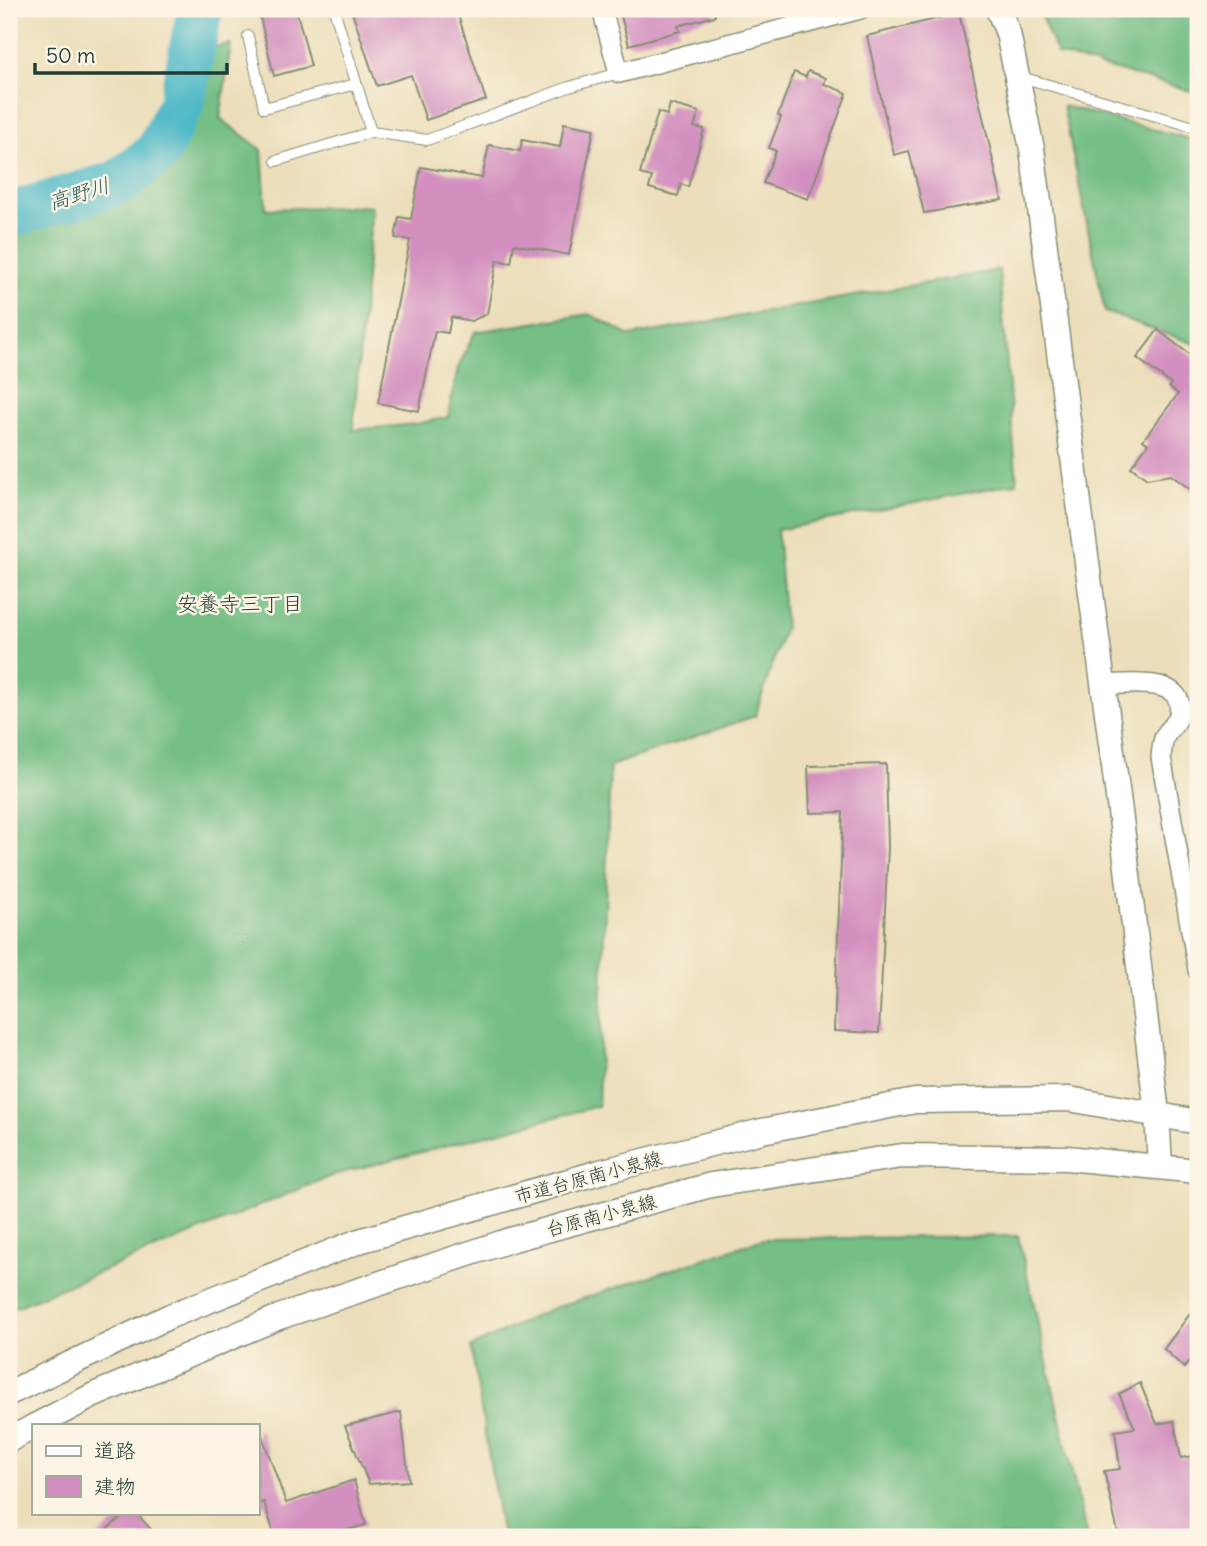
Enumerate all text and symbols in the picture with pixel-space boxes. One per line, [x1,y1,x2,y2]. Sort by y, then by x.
scale bar [35,32,228,76]
text: 50 m [46,42,95,69]
water label: 高野川 [45,171,113,216]
district label: 安養寺三丁目 [177,590,303,617]
street label: 市道台原南小泉線 [511,1146,665,1208]
street label: 台原南小泉線 [543,1189,659,1241]
legend [32,1424,259,1514]
text: 道路 [94,1437,136,1464]
text: 建物 [94,1473,136,1500]

